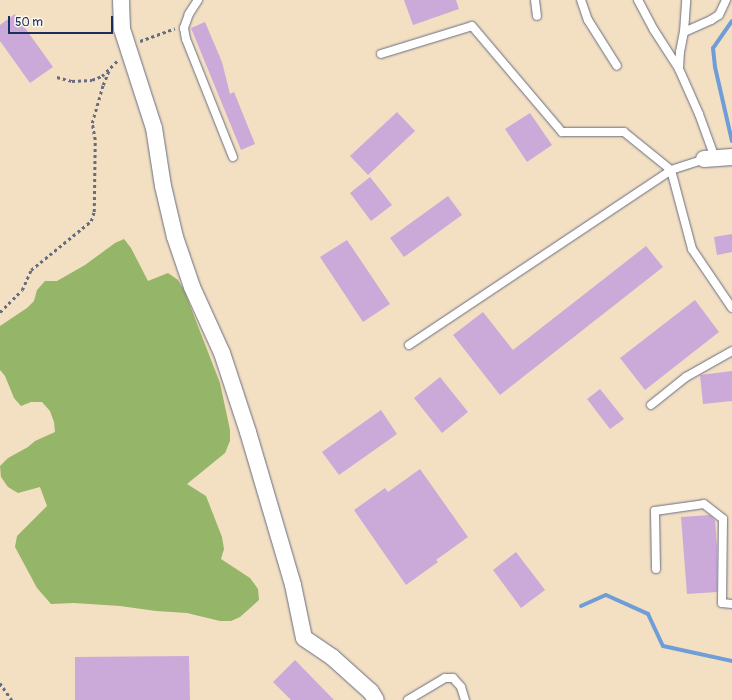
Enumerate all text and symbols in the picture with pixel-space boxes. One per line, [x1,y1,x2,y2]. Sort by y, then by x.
scale bar [10,8,115,34]
text: 50 m [15,15,43,30]

